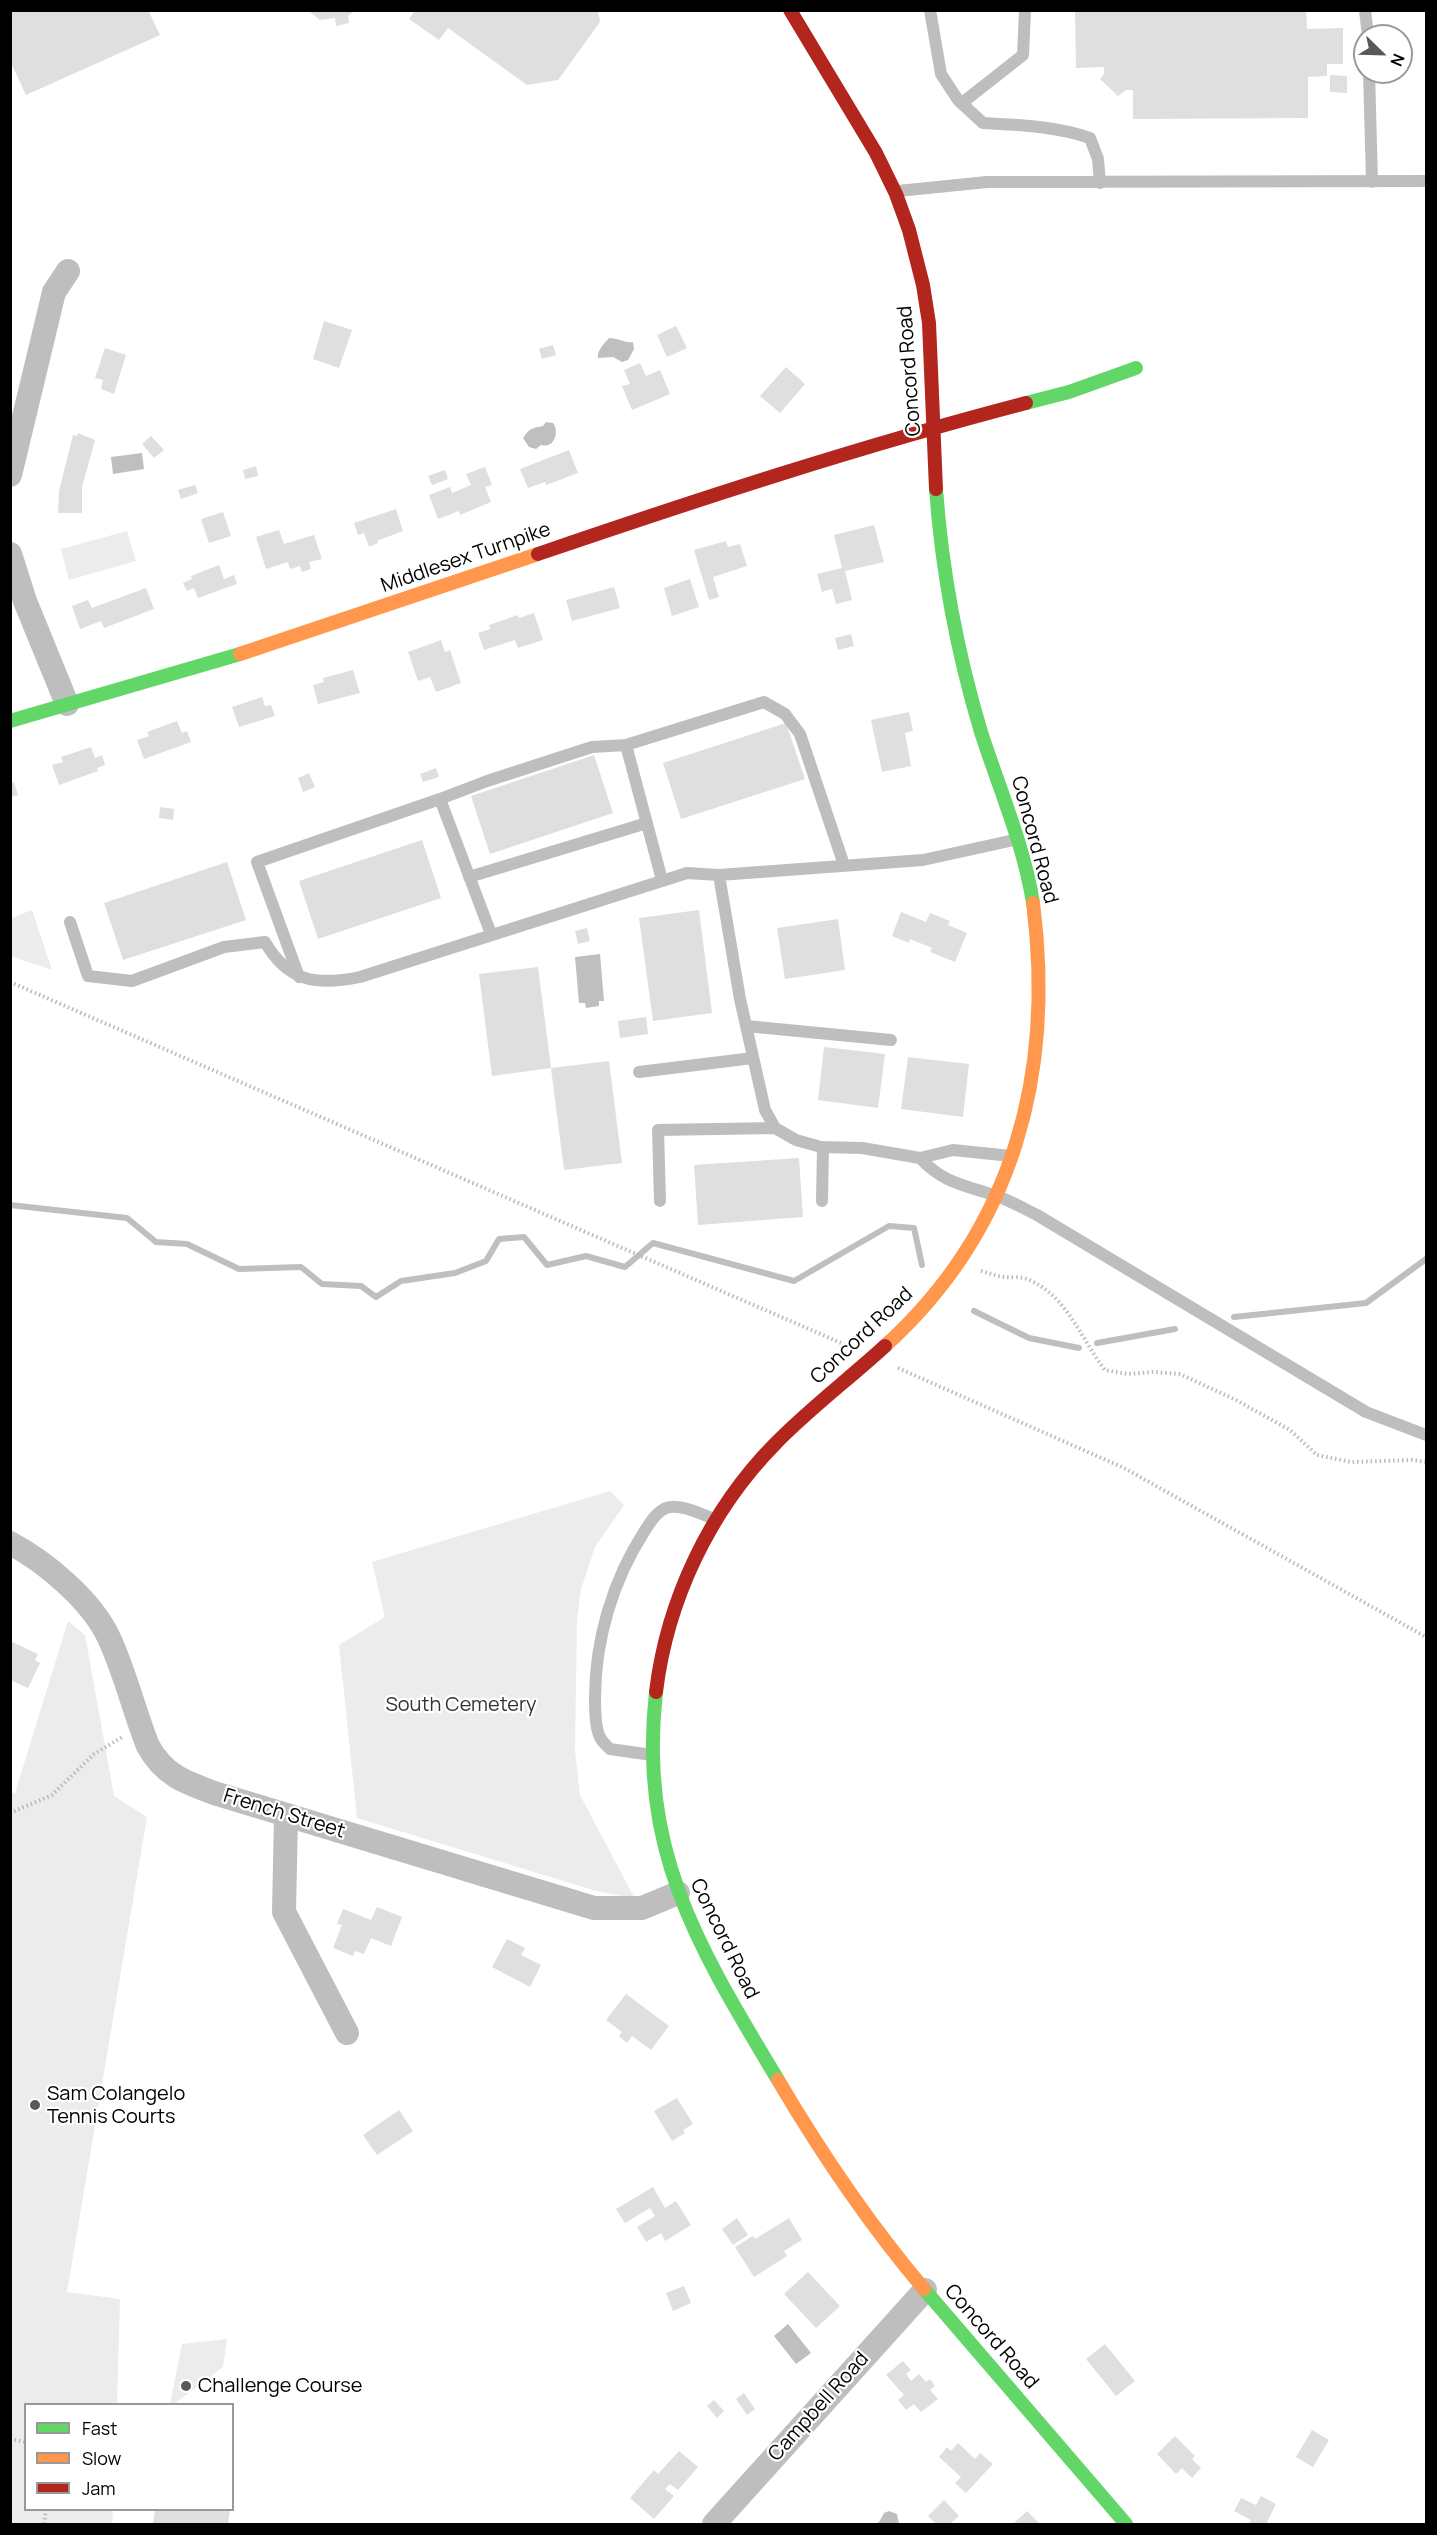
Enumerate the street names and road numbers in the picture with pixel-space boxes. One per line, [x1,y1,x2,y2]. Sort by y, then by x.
street label: Concord Road [893,305,927,437]
street label: Middlesex Turnpike [378,518,554,598]
street label: Concord Road [1005,774,1063,906]
street label: Concord Road [806,1283,918,1389]
street label: French Street [220,1784,348,1844]
street label: Concord Road [685,1875,763,2003]
street label: Concord Road [939,2280,1043,2394]
street label: Campbell Road [764,2348,874,2466]

